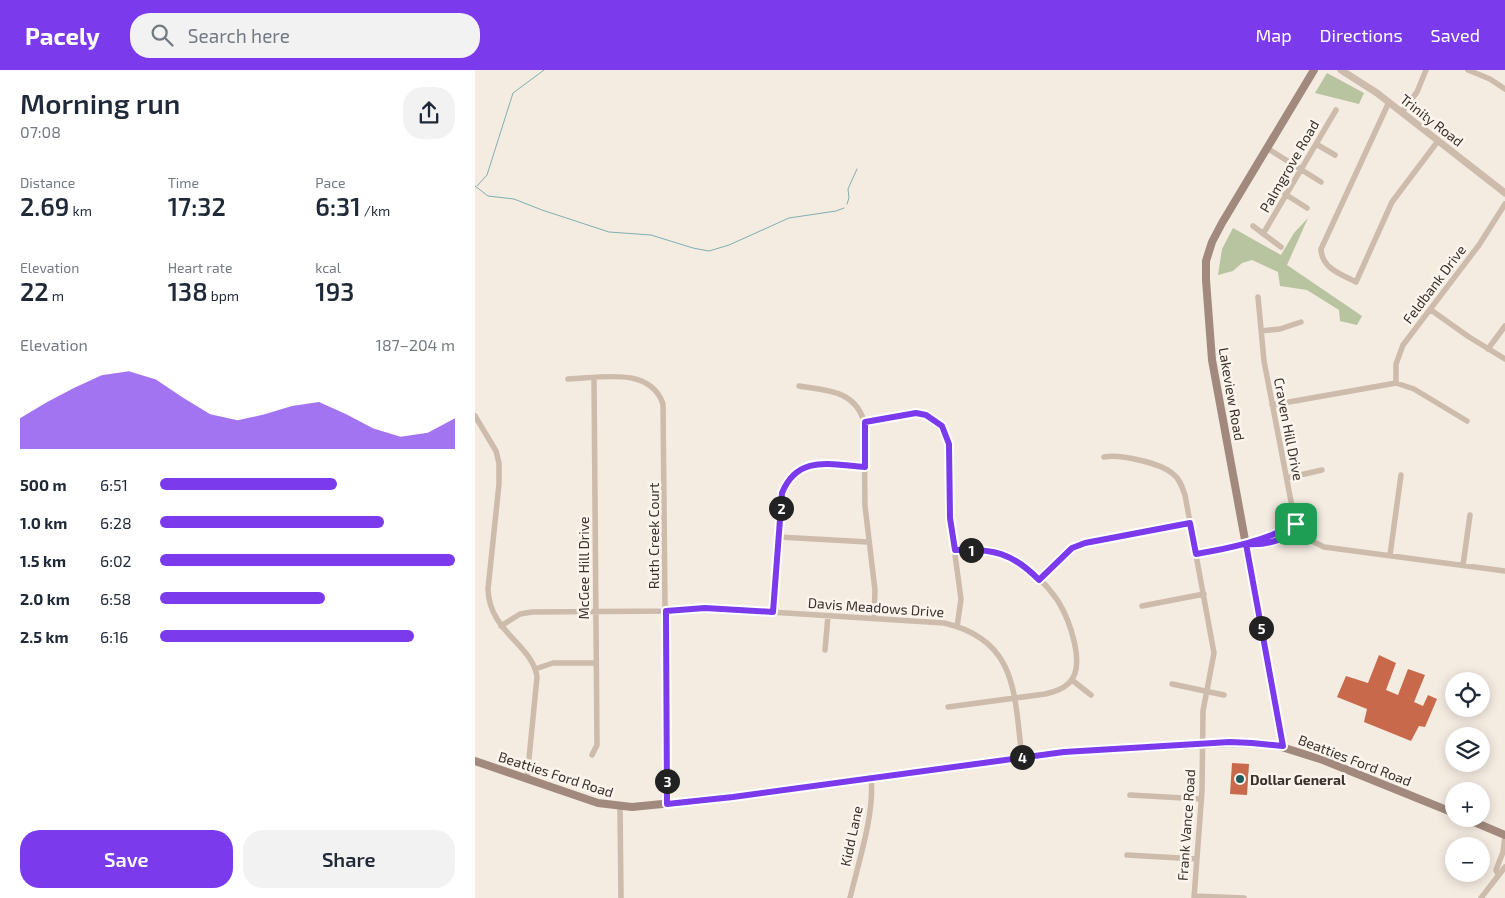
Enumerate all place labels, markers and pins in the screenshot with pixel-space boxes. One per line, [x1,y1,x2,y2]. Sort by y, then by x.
pin: 2 [769,496,793,520]
pin [1275,503,1317,545]
pin: 1 [959,538,983,562]
pin: 5 [1249,616,1273,640]
pin: 4 [1009,744,1035,770]
pin: 3 [655,768,679,794]
place label: Dollar General [1250,771,1346,788]
marker: Dollar General [1234,773,1246,785]

